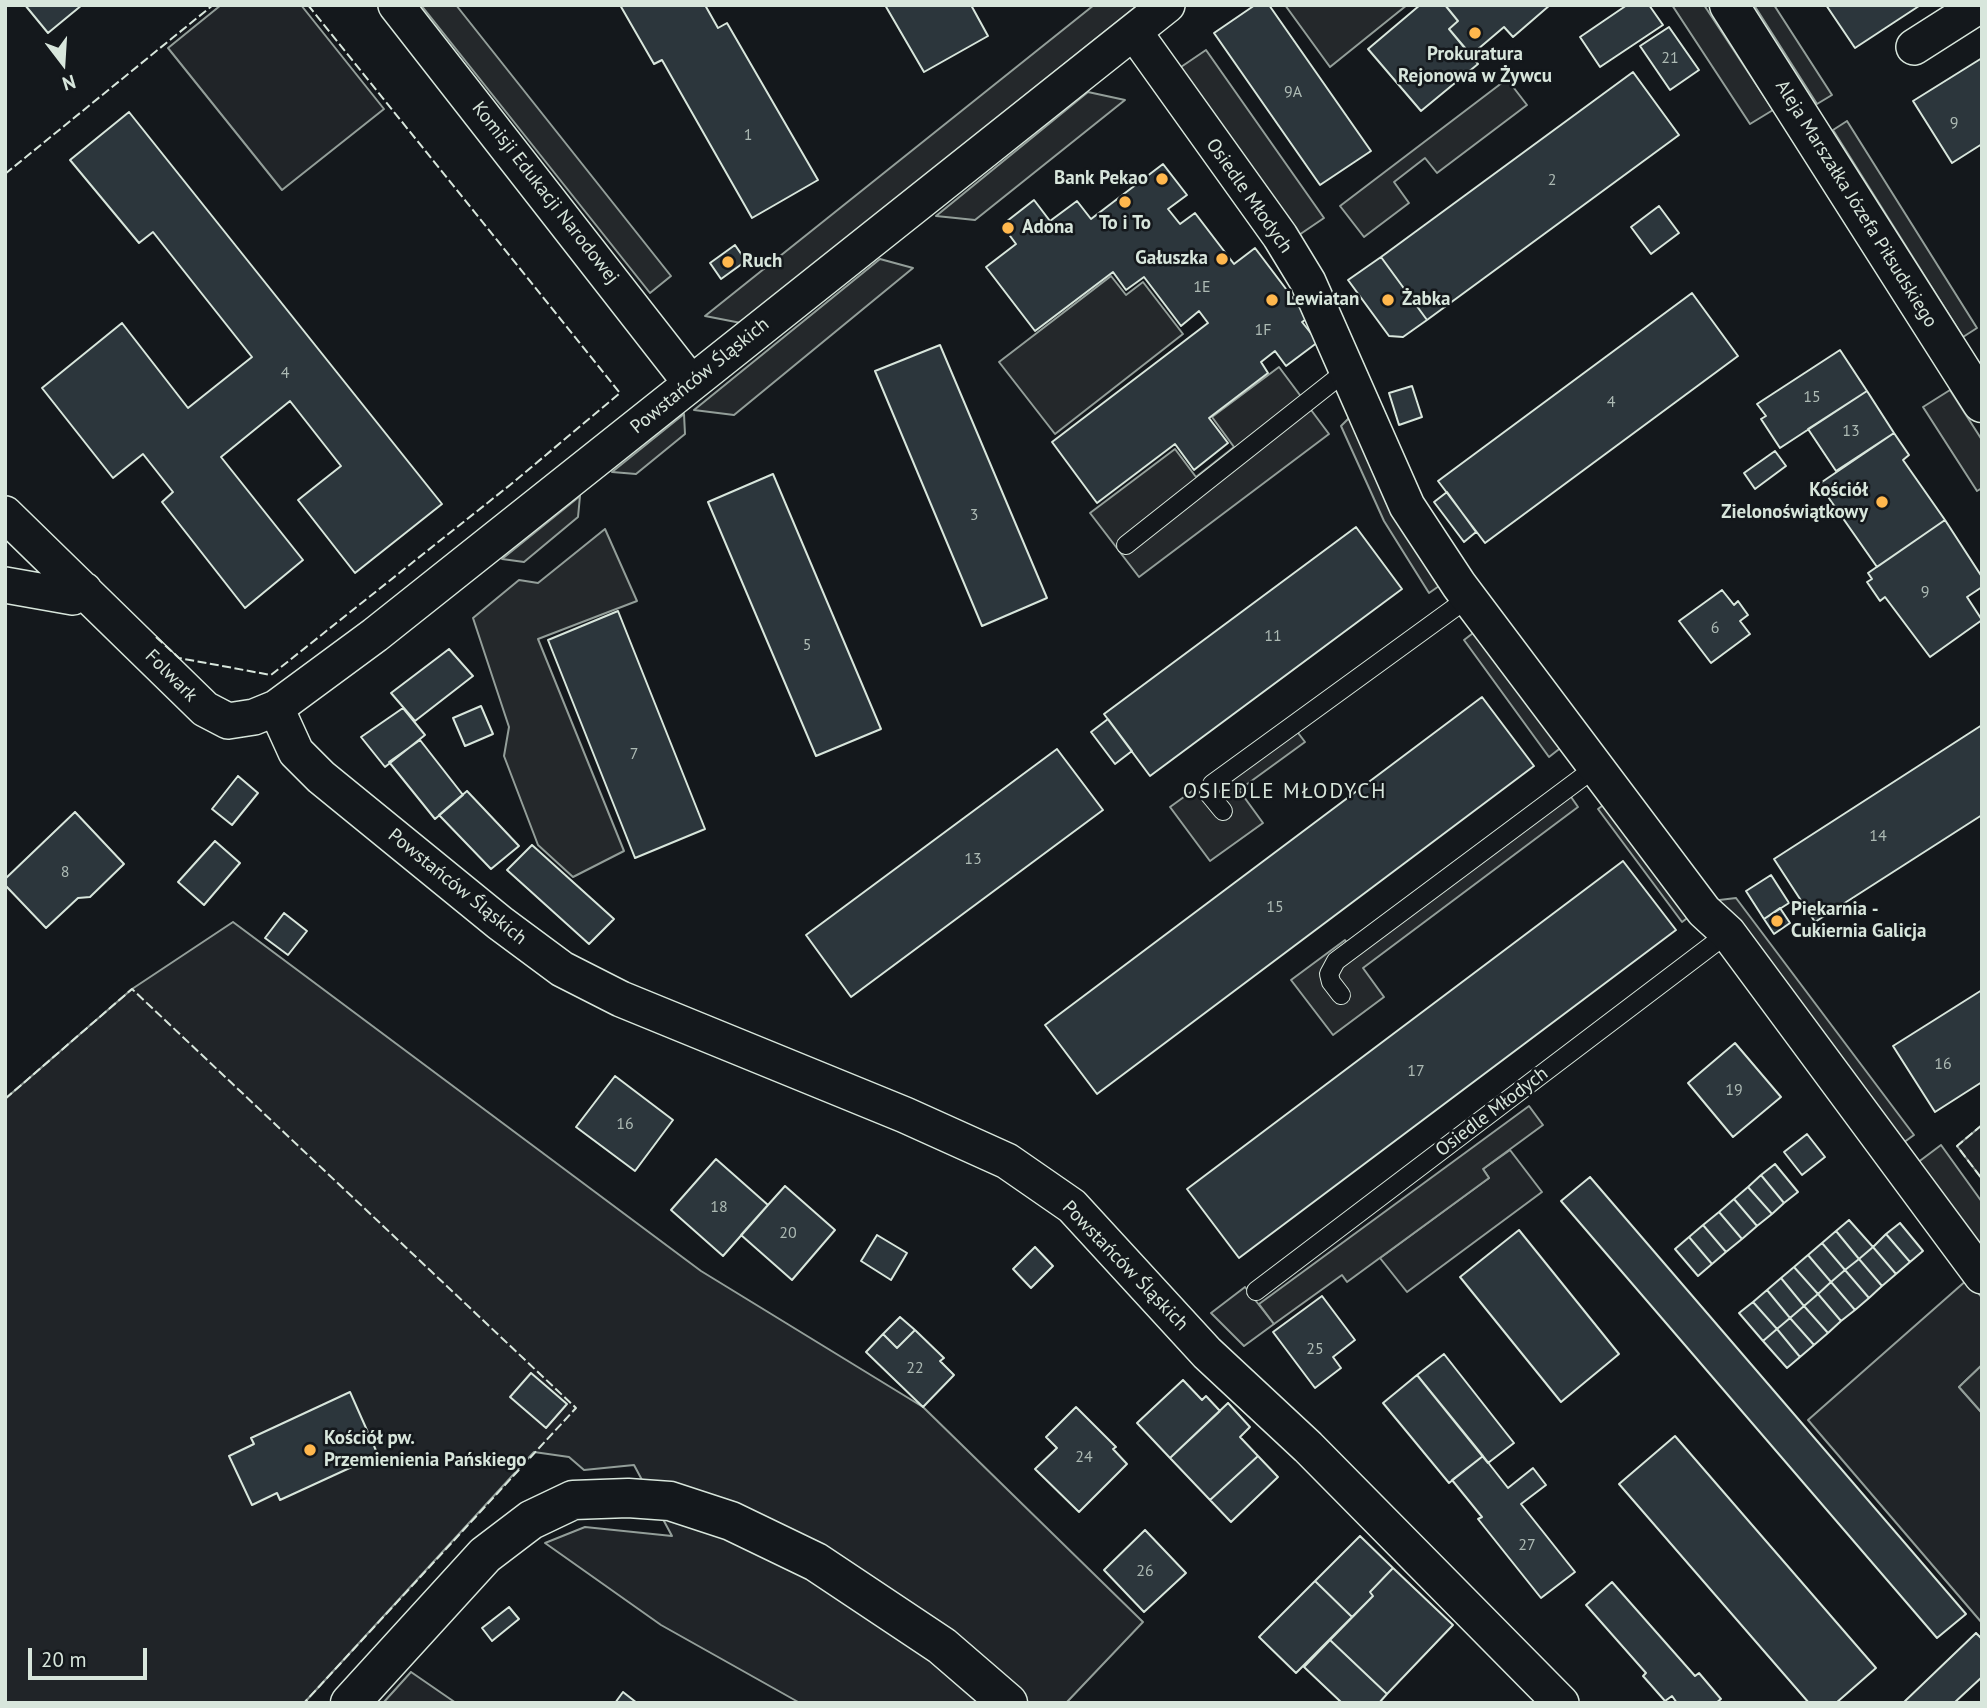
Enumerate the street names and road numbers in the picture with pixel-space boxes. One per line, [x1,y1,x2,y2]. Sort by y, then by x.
street label: Aleja Marszałka Józefa Piłsudskiego [1770,76,1942,332]
street label: Komisji Edukacji Narodowej [467,97,623,289]
street label: Osiedle Młodych [1201,134,1297,258]
street label: Powstańców Śląskich [626,313,774,439]
street label: Folwark [140,645,202,707]
street label: Powstańców Śląskich [383,824,531,950]
street label: Osiedle Młodych [1431,1062,1553,1162]
street label: Powstańców Śląskich [1057,1196,1193,1336]

